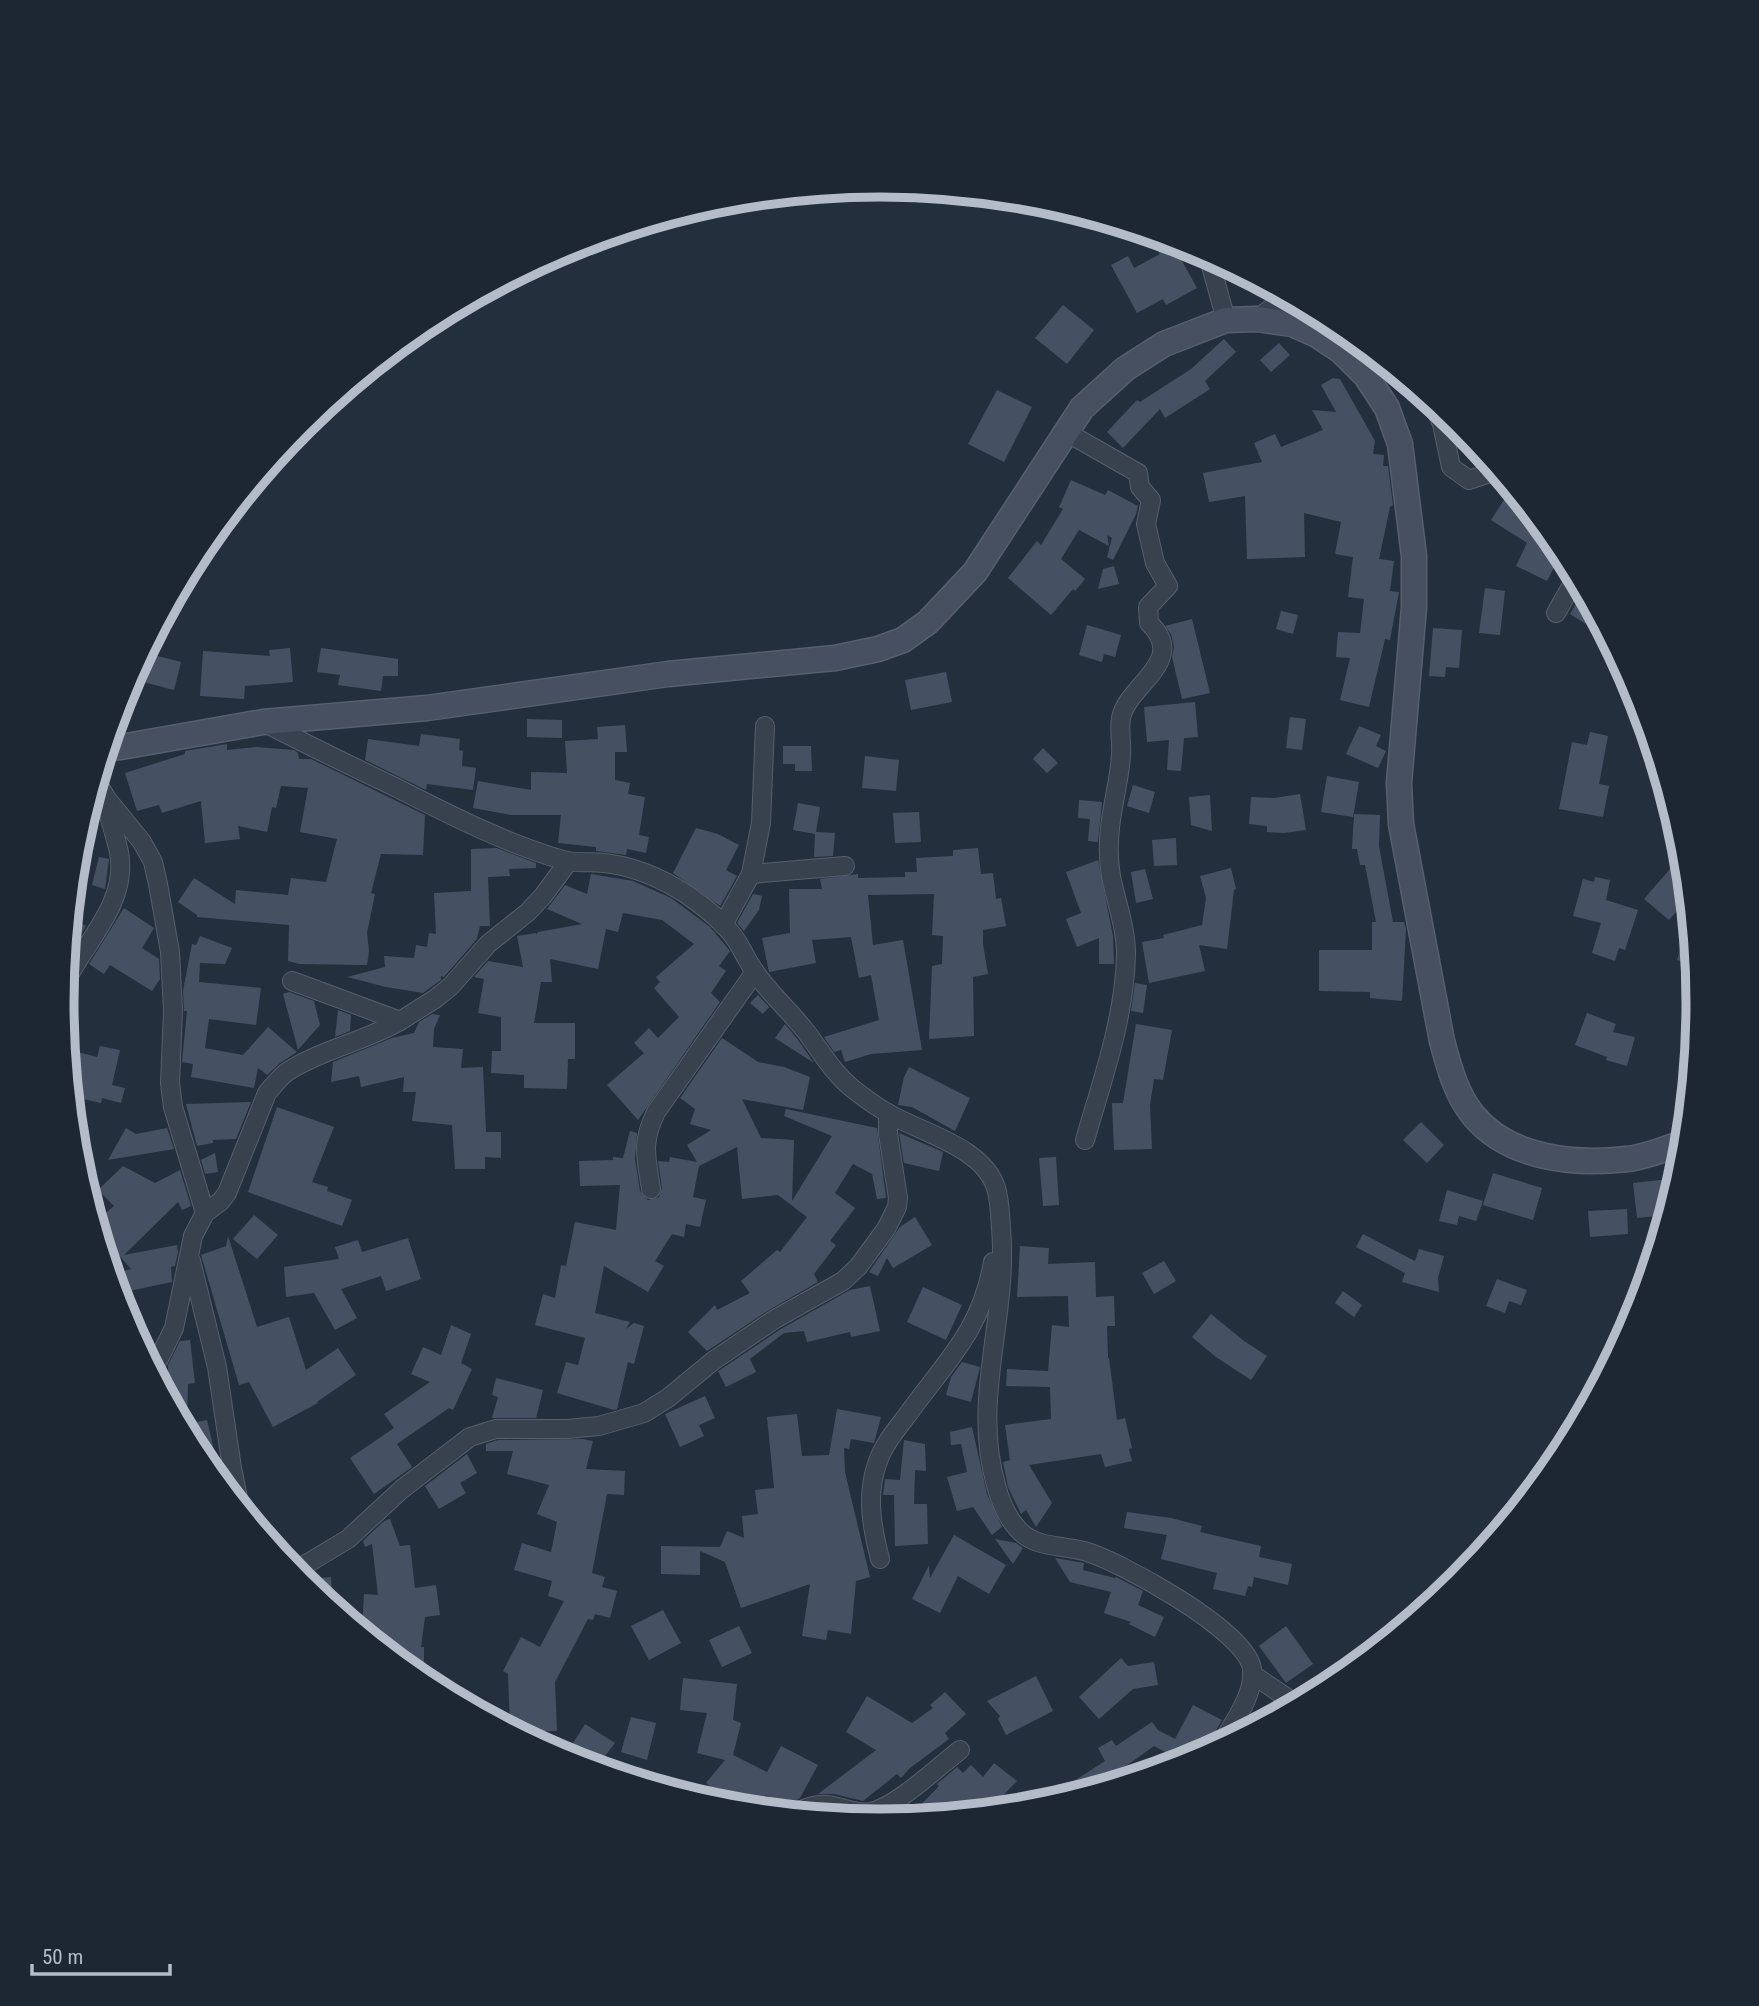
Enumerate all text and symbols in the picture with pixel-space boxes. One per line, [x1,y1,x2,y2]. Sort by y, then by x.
scale bar [32,1932,170,1976]
text: 50 m [42,1945,83,1969]

